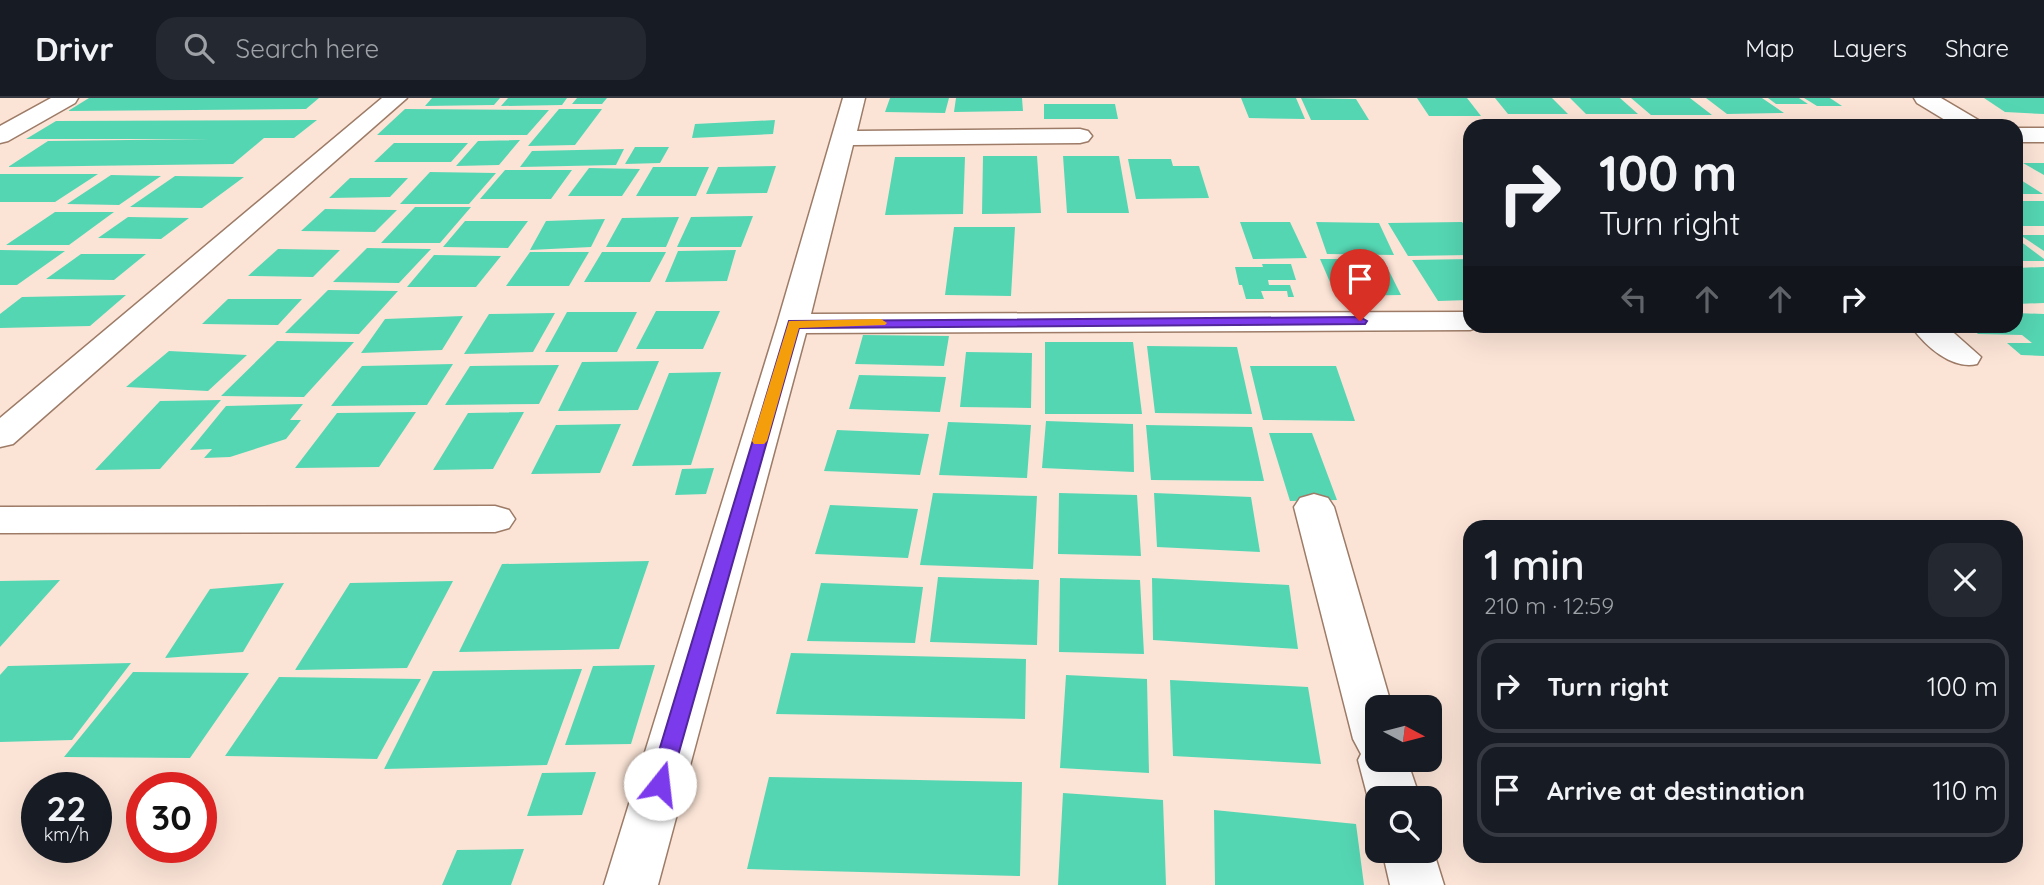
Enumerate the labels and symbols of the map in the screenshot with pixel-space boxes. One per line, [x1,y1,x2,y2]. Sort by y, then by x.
pin [1330,249,1390,321]
north arrow [1365,695,1442,772]
position arrow [623,747,697,821]
speed limit sign: 30 [126,772,217,863]

